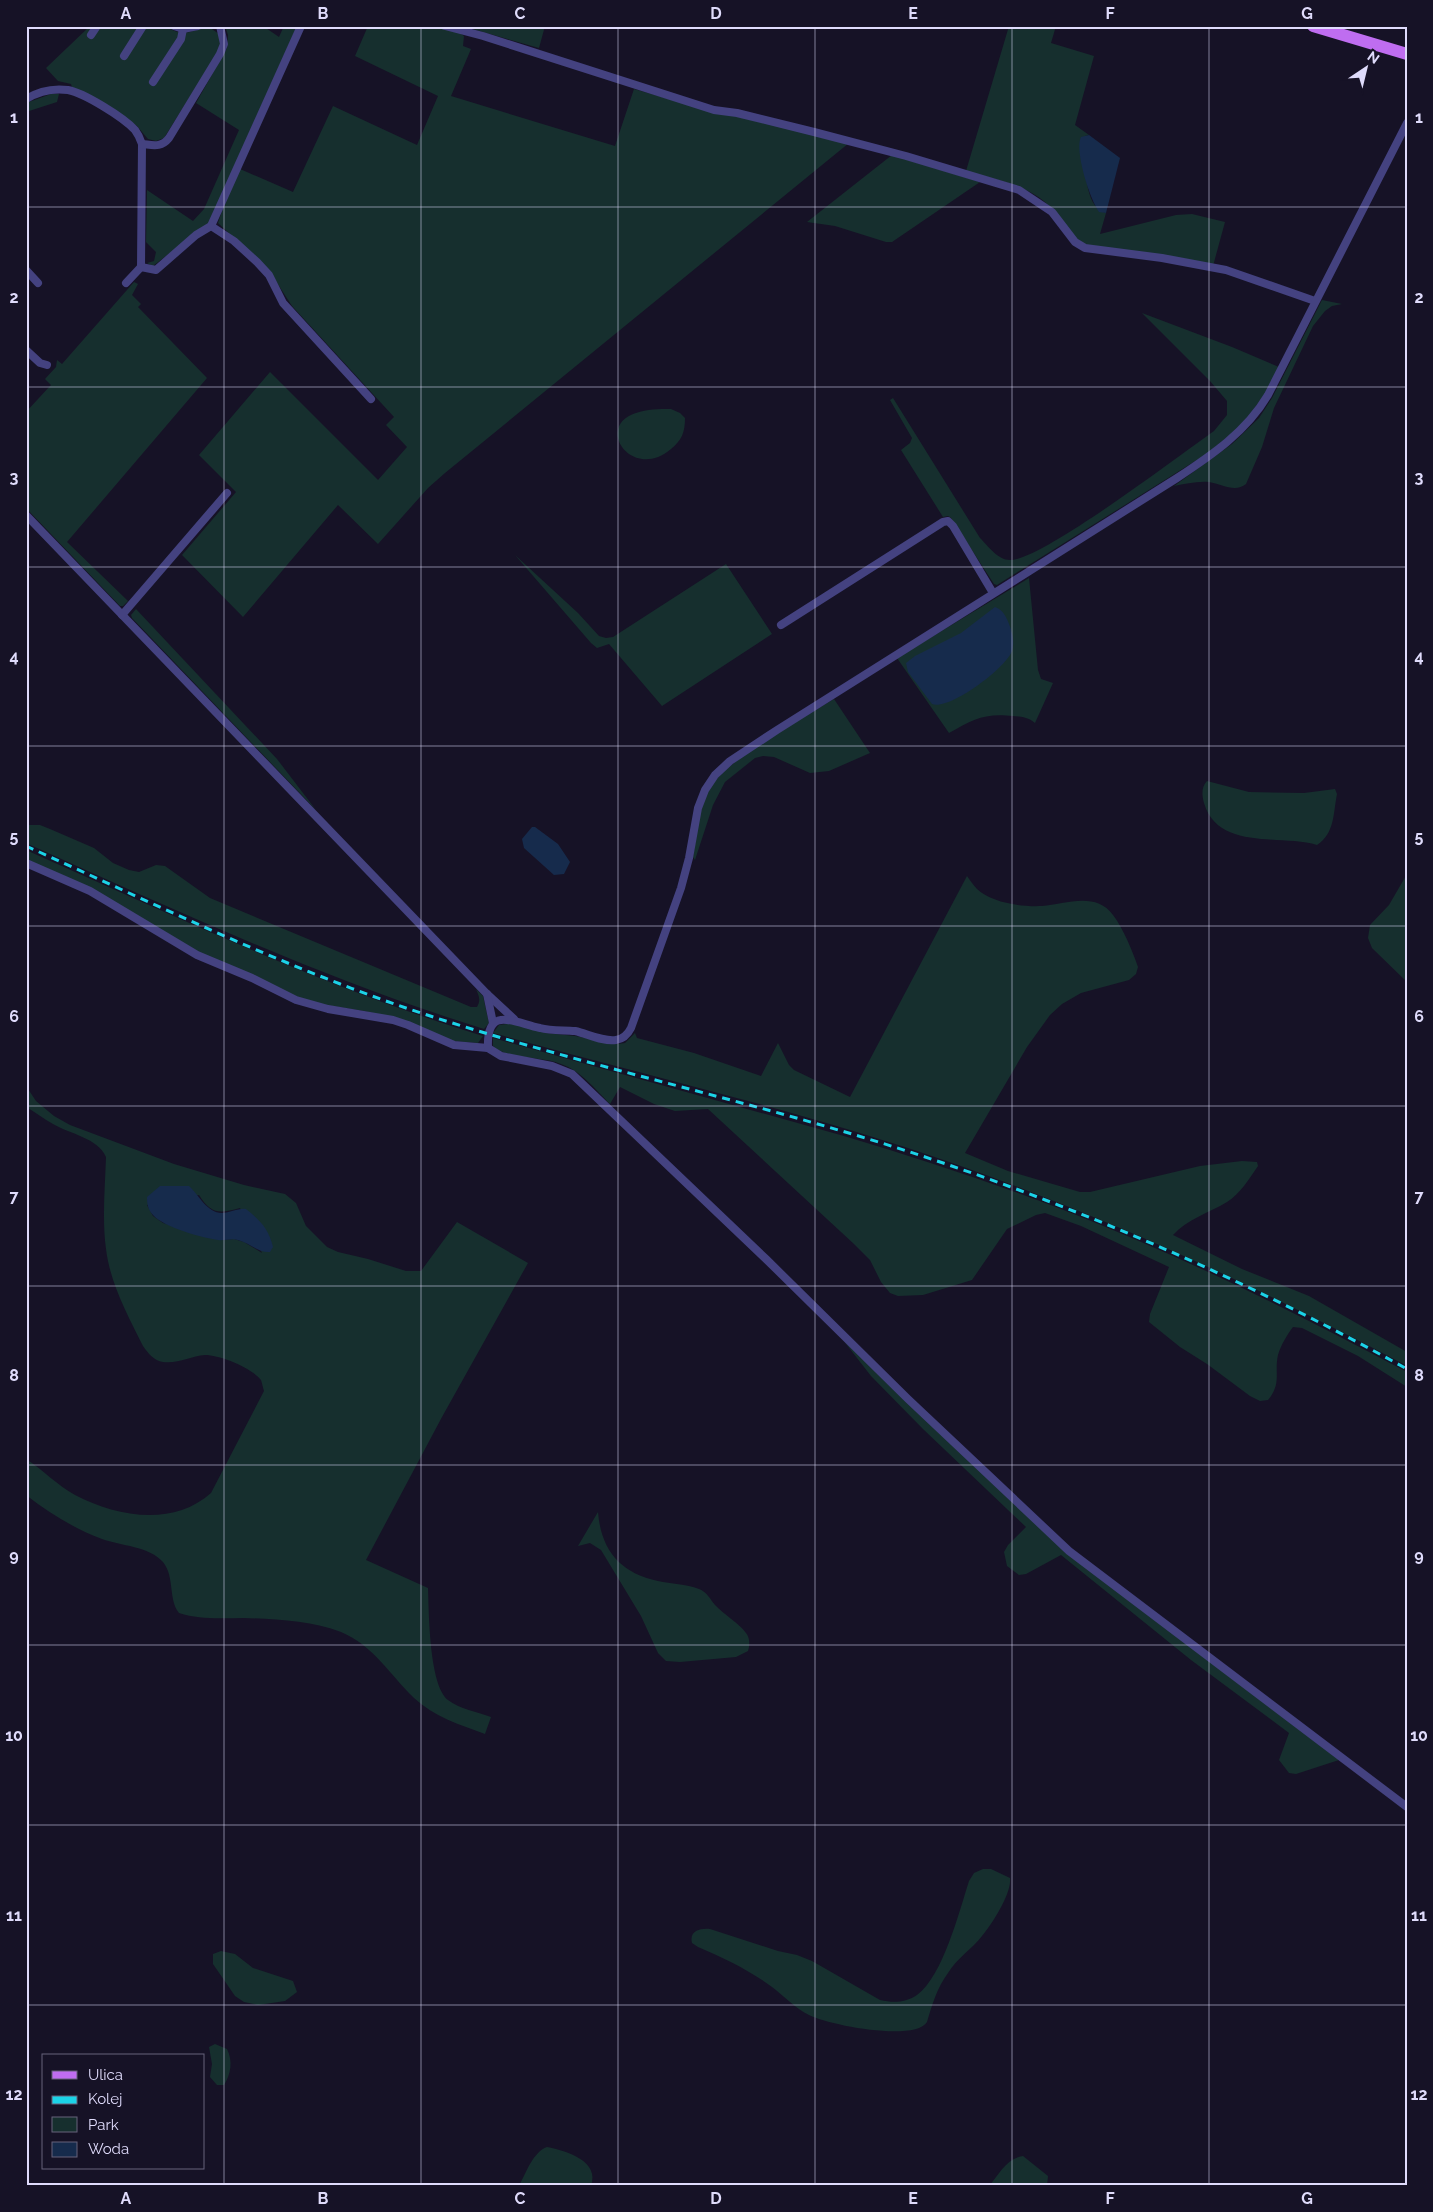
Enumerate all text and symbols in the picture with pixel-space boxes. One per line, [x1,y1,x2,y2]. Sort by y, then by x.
text: A [121,4,132,23]
text: B [318,4,329,23]
text: C [515,4,526,23]
text: D [710,4,722,23]
text: E [908,4,918,23]
text: F [1105,4,1115,23]
text: G [1301,4,1313,23]
north arrow [1340,42,1390,92]
text: N [1364,48,1382,67]
text: 1 [10,108,18,127]
text: 1 [1415,108,1423,127]
text: 2 [9,288,19,307]
text: 2 [1414,288,1424,307]
text: 3 [10,468,19,487]
text: 3 [1415,468,1424,487]
text: 4 [9,647,19,666]
text: 4 [1414,647,1424,666]
text: 5 [10,827,19,846]
text: 5 [1415,827,1424,846]
text: 6 [9,1007,19,1026]
text: 6 [1414,1007,1424,1026]
text: 7 [10,1187,19,1206]
text: 7 [1415,1187,1424,1206]
text: 8 [9,1366,19,1385]
text: 8 [1414,1366,1424,1385]
text: 9 [9,1546,19,1565]
text: 9 [1414,1546,1424,1565]
text: 10 [5,1726,23,1745]
text: 10 [1410,1726,1428,1745]
text: 11 [6,1906,22,1925]
text: 11 [1411,1906,1427,1925]
legend [42,2054,205,2170]
text: Ulica [88,2066,123,2084]
text: 12 [6,2085,22,2104]
text: 12 [1411,2085,1427,2104]
text: Kolej [88,2090,122,2108]
text: Park [88,2116,119,2134]
text: Woda [88,2140,129,2158]
text: A [121,2189,132,2208]
text: B [318,2189,329,2208]
text: C [515,2189,526,2208]
text: D [710,2189,722,2208]
text: E [908,2189,918,2208]
text: F [1105,2189,1115,2208]
text: G [1301,2189,1313,2208]

